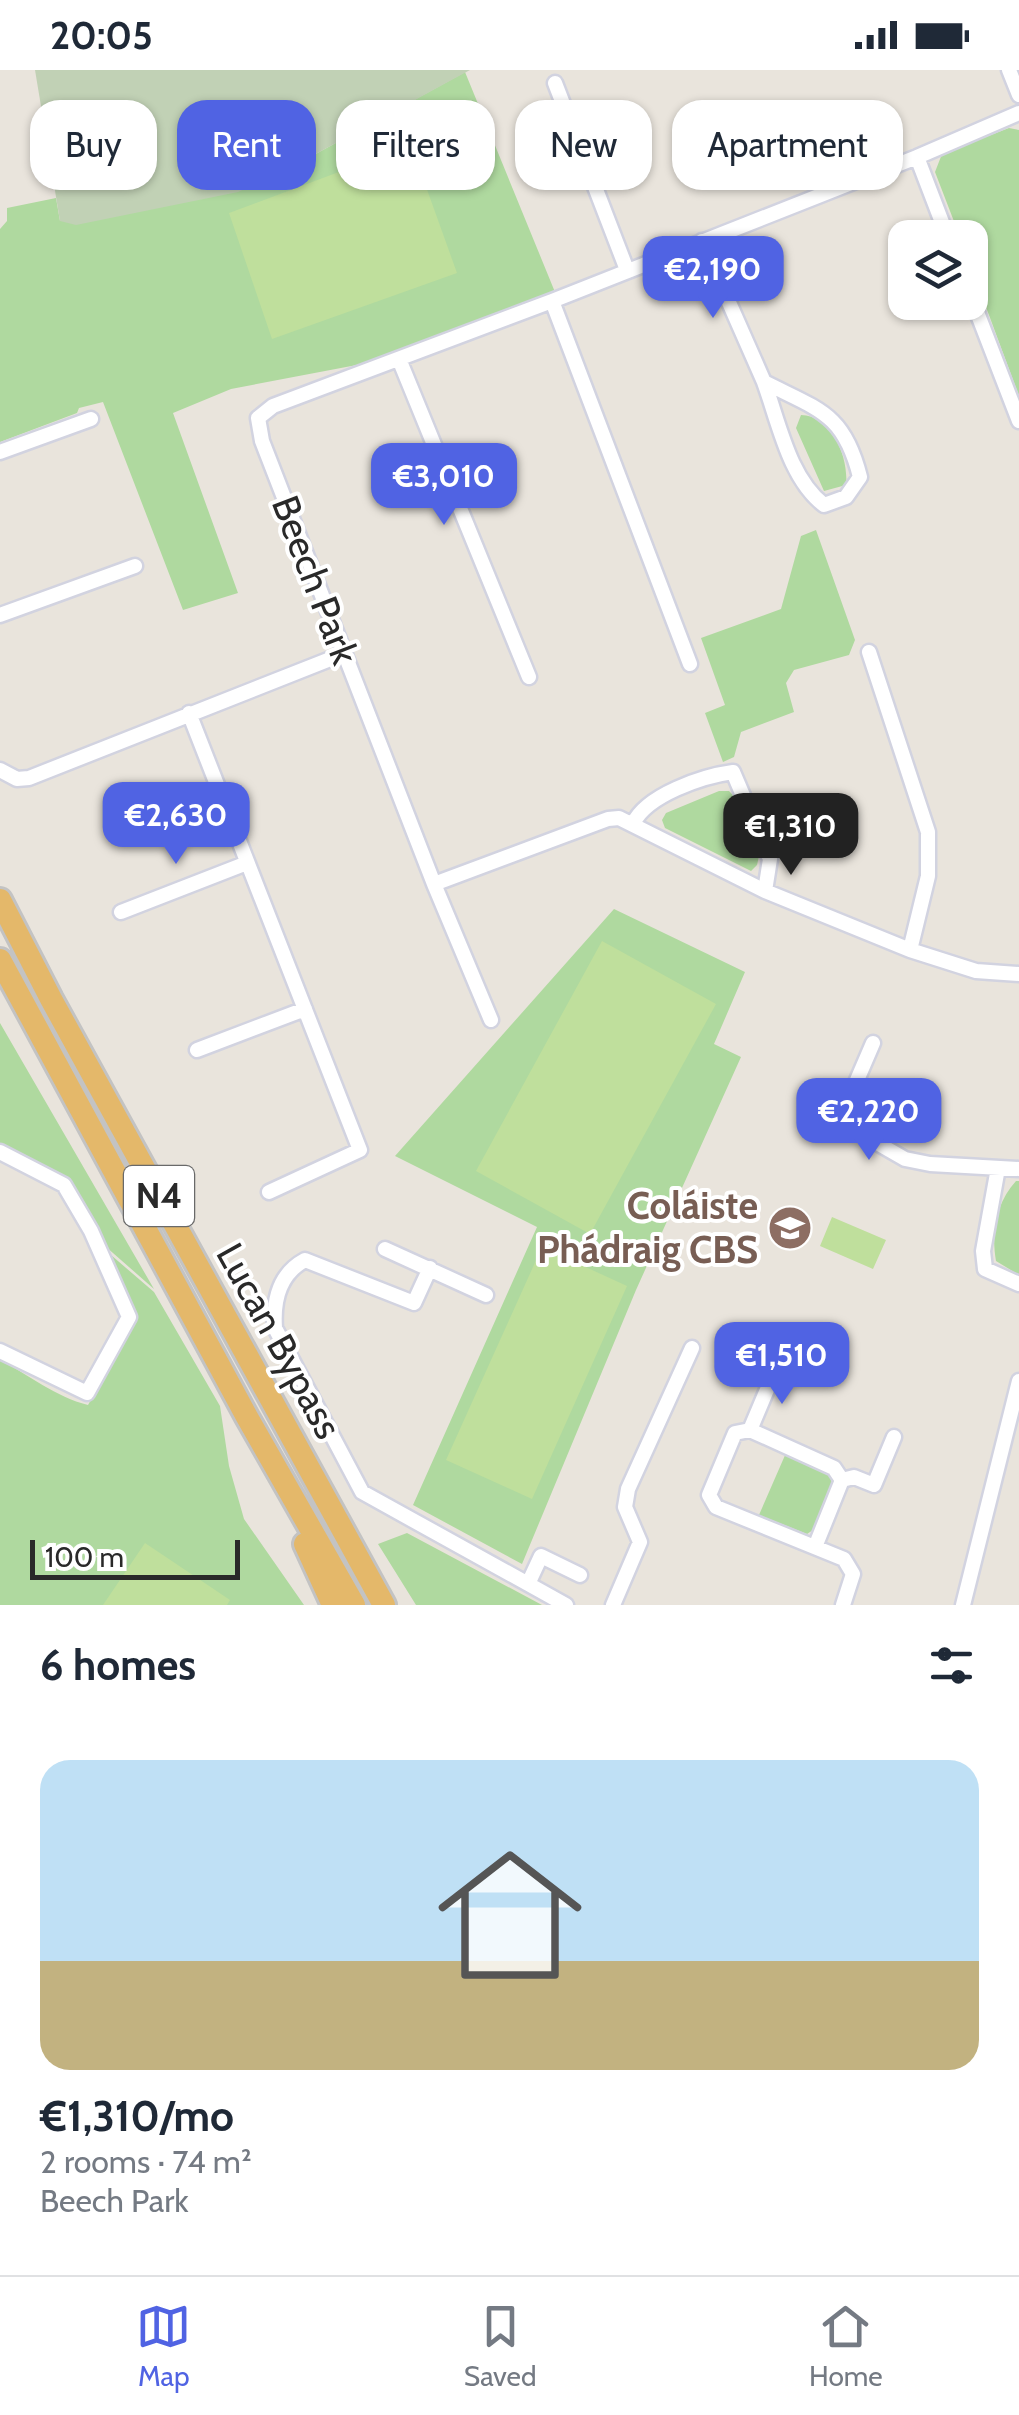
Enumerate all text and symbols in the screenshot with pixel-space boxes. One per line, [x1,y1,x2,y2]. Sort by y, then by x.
text: 20:05 [50,12,153,59]
chip: Buy [30,100,157,190]
chip: Rent [177,100,316,190]
chip: Filters [336,100,495,190]
chip: New [515,100,652,190]
chip: Apartment [672,100,903,190]
map controls [888,220,988,320]
button: layers [888,220,988,320]
pin: €2,190 [632,236,794,321]
text: €2,190 [665,249,761,288]
pin: €3,010 [363,443,525,528]
text: €3,010 [393,456,495,495]
street label: Beech Park [262,489,369,671]
pin: €2,630 [95,782,257,867]
pin: €1,310 [710,793,872,878]
text: €2,630 [125,795,227,834]
text: €1,310 [745,806,837,845]
pin: €2,220 [788,1078,950,1163]
text: €2,220 [818,1091,920,1130]
road number: N4 [124,1166,194,1226]
place label: Coláiste Phádraig CBS [537,1182,758,1273]
school or university icon: Coláiste Phádraig CBS [767,1205,813,1251]
street label: Lucan Bypass [207,1235,352,1447]
pin: €1,510 [701,1322,863,1407]
text: €1,510 [736,1335,828,1374]
scale bar [30,1535,240,1580]
text: 100 m [45,1540,124,1574]
icon: filters [924,1638,979,1693]
text: 6 homes [40,1639,196,1691]
icon: home [420,1825,600,2005]
text: €1,310/mo [40,2090,234,2142]
text: 2 rooms · 74 m² [40,2142,252,2181]
text: Beech Park [40,2181,189,2220]
tab: Map [136,2299,191,2393]
tab: Saved [464,2299,537,2393]
tab: Home [809,2299,883,2393]

